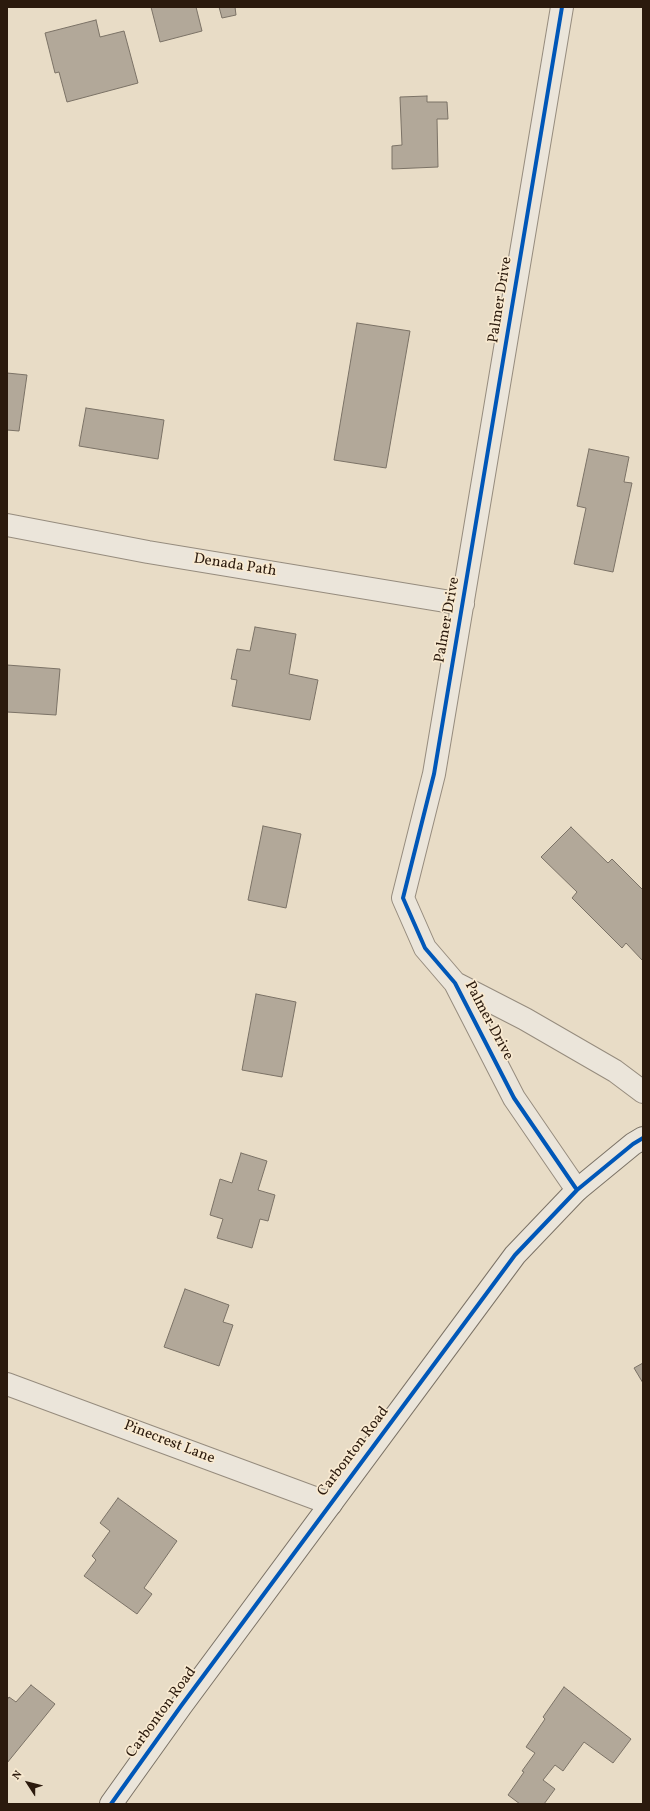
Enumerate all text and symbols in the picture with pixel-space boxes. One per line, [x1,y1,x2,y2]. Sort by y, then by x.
street label: Palmer Drive [485,256,517,344]
street label: Denada Path [192,551,278,581]
street label: Palmer Drive [432,576,464,664]
street label: Palmer Drive [460,978,516,1064]
street label: Carbonton Road [314,1404,394,1500]
street label: Pinecrest Lane [121,1417,217,1469]
street label: Carbonton Road [123,1664,201,1762]
north arrow [8,1763,48,1803]
text: N [9,1768,26,1783]

